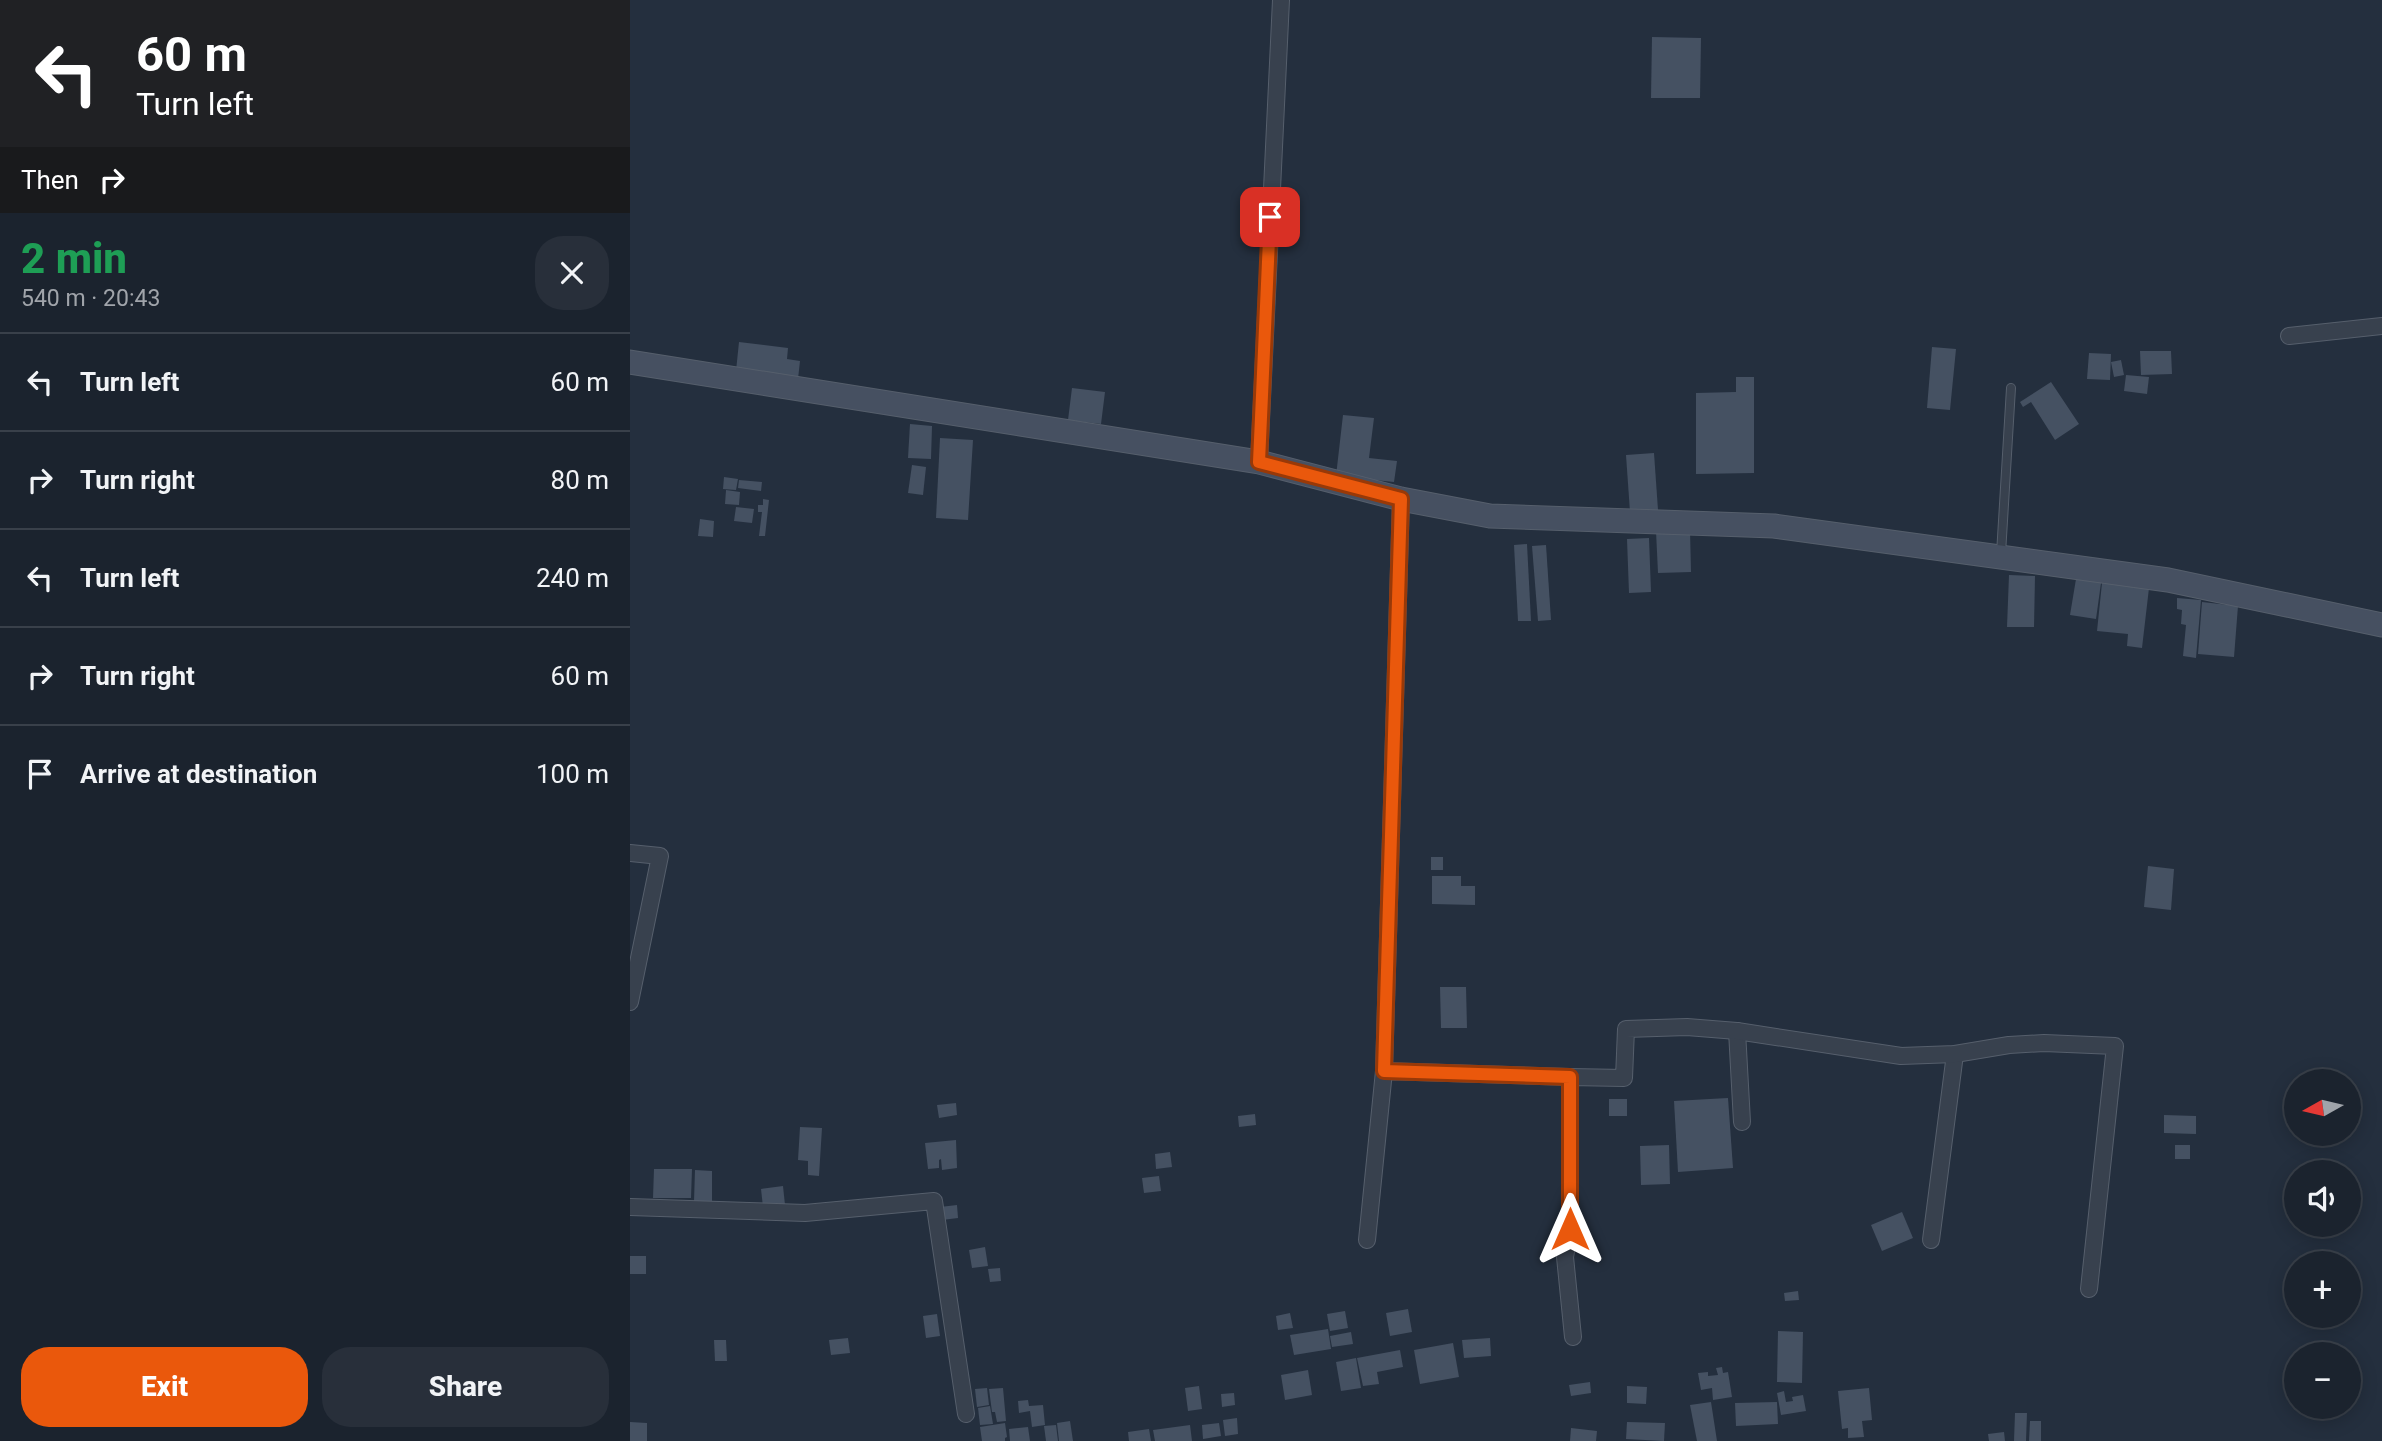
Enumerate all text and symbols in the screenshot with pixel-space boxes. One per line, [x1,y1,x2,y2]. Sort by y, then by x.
text: 60 m [136,26,247,83]
icon: left [21,28,112,119]
text: Turn left [136,85,254,123]
icon: right [93,161,131,199]
text: Then [21,165,79,195]
pin [1240,187,1300,247]
icon: arrive [1251,198,1289,236]
text: 2 min [21,234,127,283]
button: close [535,236,609,310]
text: 540 m · 20:43 [21,285,160,312]
icon: left [21,363,59,401]
text: Turn left [80,367,179,397]
text: 60 m [551,367,609,397]
icon: right [21,461,59,499]
text: Turn right [80,465,195,495]
text: 80 m [551,465,609,495]
icon: left [21,559,59,597]
text: Turn left [80,563,179,593]
text: 240 m [536,563,609,593]
icon: right [21,657,59,695]
text: Turn right [80,661,195,691]
text: 60 m [551,661,609,691]
icon: arrive [21,755,59,793]
text: Arrive at destination [80,759,317,789]
text: 100 m [536,759,609,789]
north arrow [2284,1069,2361,1146]
map controls [2284,1069,2361,1419]
button: sound [2284,1160,2361,1237]
position arrow [1533,1192,1607,1266]
button: + [2284,1251,2361,1328]
button: − [2284,1342,2361,1419]
button: Exit [21,1347,308,1427]
button: Share [322,1347,609,1427]

